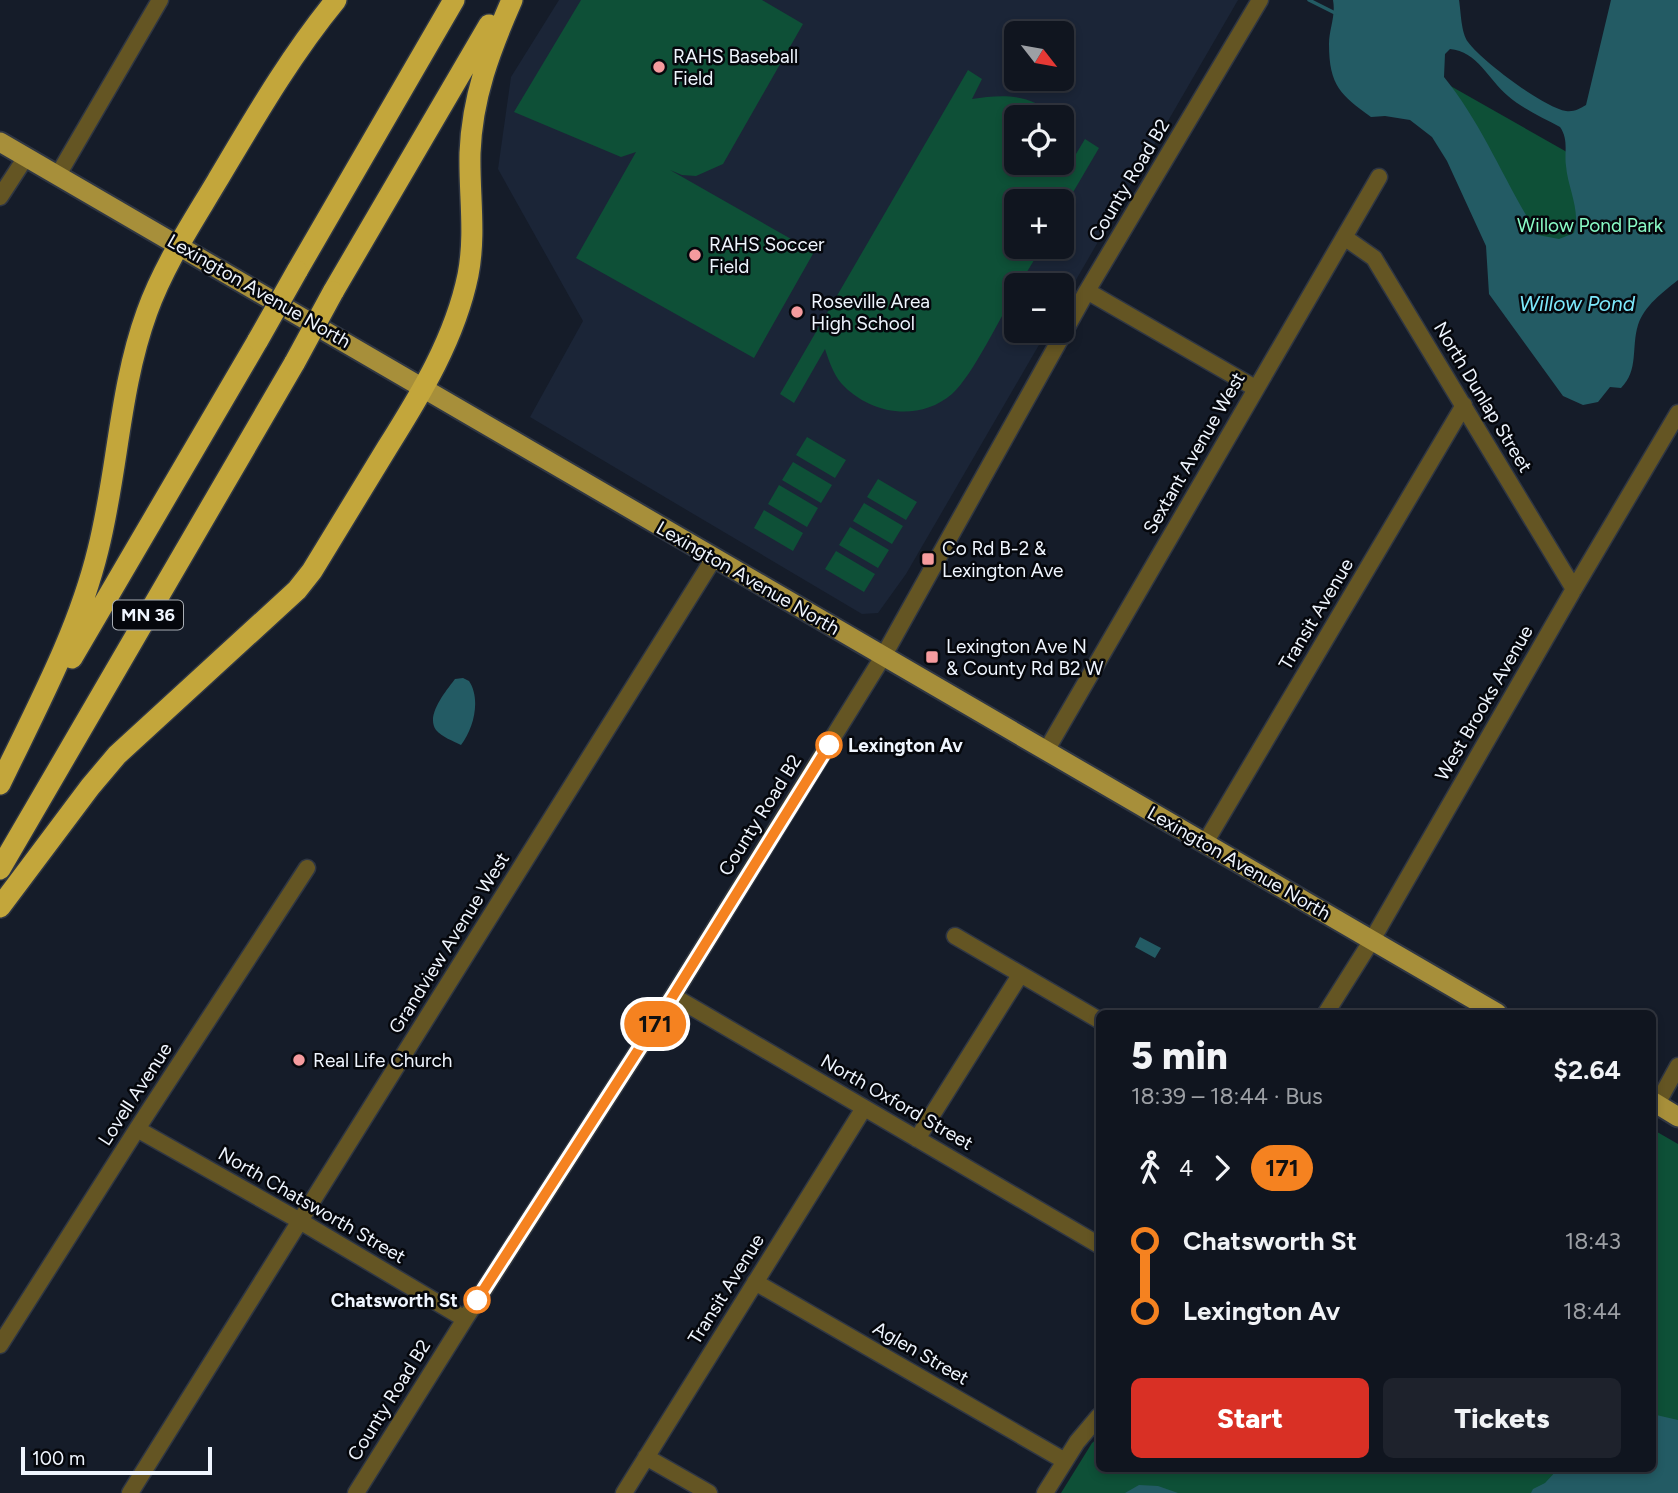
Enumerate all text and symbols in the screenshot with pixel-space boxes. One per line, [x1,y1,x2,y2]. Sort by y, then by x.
north arrow [1004,21,1074,91]
map controls [1004,21,1074,343]
place label: RAHS Baseball Field [673,45,798,90]
marker: RAHS Baseball Field [651,59,667,75]
button: locate [1004,105,1074,175]
street label: County Road B2 [1083,115,1175,245]
button: + [1004,189,1074,259]
park label: Willow Pond Park [1517,214,1664,237]
street label: Lexington Avenue North [163,229,355,353]
place label: RAHS Soccer Field [709,233,825,278]
marker: RAHS Soccer Field [687,247,703,263]
button: − [1004,273,1074,343]
place label: Roseville Area High School [811,290,930,335]
water label: Willow Pond [1519,291,1636,316]
marker: Roseville Area High School [789,304,805,320]
street label: North Dunlap Street [1429,317,1537,477]
street label: Sextant Avenue West [1138,368,1250,538]
street label: Lexington Avenue North [652,516,844,640]
place label: Co Rd B-2 & Lexington Ave [942,537,1063,582]
marker: Co Rd B-2 & Lexington Ave [920,551,936,567]
street label: Transit Avenue [1274,554,1358,674]
road number: MN 36 [113,600,183,630]
street label: West Brooks Avenue [1430,621,1538,785]
place label: Lexington Ave N & County Rd B2 W [946,635,1104,680]
marker: Lexington Ave N & County Rd B2 W [924,649,940,665]
marker: Lexington Av [816,732,842,758]
place label: Lexington Av [848,734,963,757]
street label: County Road B2 [714,750,806,880]
street label: Lexington Avenue North [1143,801,1335,925]
street label: Grandview Avenue West [384,848,514,1038]
line badge: 171 [615,1001,695,1047]
text: 171 [638,1009,672,1038]
text: 5 min [1131,1033,1228,1079]
street label: Lovell Avenue [93,1038,177,1150]
place label: Real Life Church [313,1049,452,1072]
street label: North Oxford Street [817,1049,977,1155]
marker: Real Life Church [291,1052,307,1068]
text: $2.64 [1554,1054,1621,1086]
text: 18:39 – 18:44 · Bus [1131,1082,1323,1110]
street label: North Chatsworth Street [214,1142,410,1268]
icon: walk [1131,1149,1169,1187]
icon: forward [1203,1149,1241,1187]
text: 171 [1265,1153,1299,1182]
text: 4 [1179,1154,1193,1182]
text: Chatsworth St [1183,1225,1357,1257]
text: 18:43 [1565,1227,1621,1255]
street label: Transit Avenue [683,1230,769,1348]
marker: Chatsworth St [464,1287,490,1313]
place label: Chatsworth St [331,1289,458,1312]
text: Lexington Av [1183,1295,1340,1327]
text: 18:44 [1563,1297,1621,1325]
street label: Aglen Street [869,1316,973,1390]
street label: County Road B2 [343,1335,435,1465]
button: Start [1131,1378,1369,1458]
button: Tickets [1383,1378,1621,1458]
scale bar [21,1444,212,1476]
text: 100 m [32,1447,85,1470]

